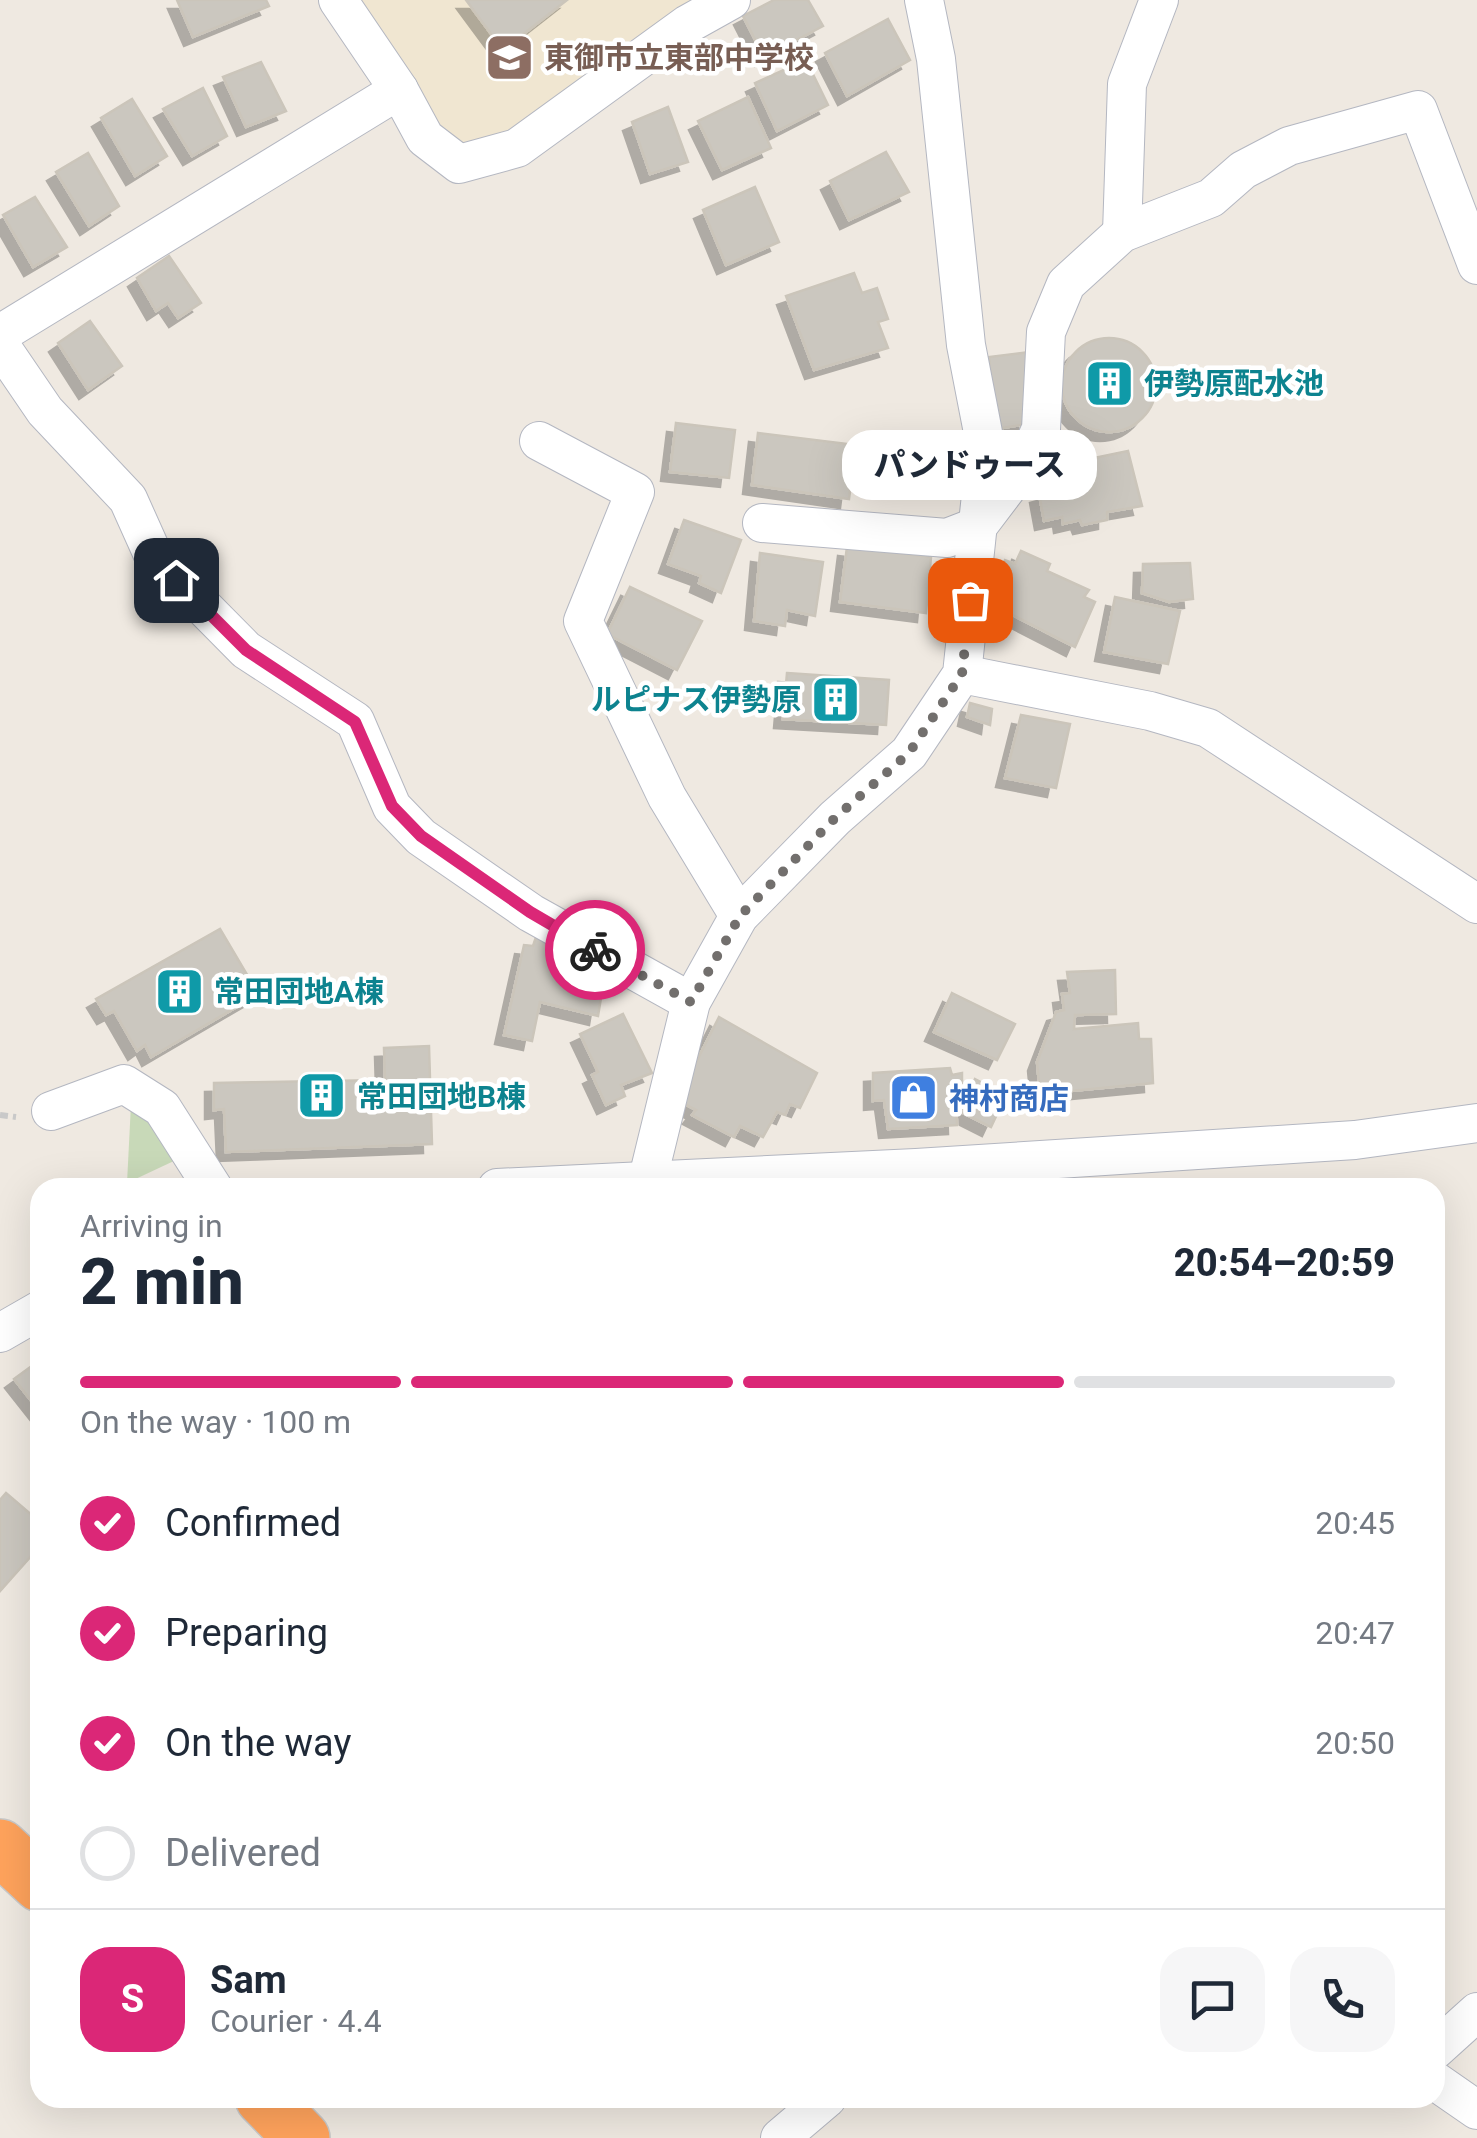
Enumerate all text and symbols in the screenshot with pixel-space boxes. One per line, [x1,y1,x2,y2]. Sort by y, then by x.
school or university icon: 東御市立東部中学校 [483,31,535,83]
place label: 東御市立東部中学校 [544,40,814,75]
building icon: 伊勢原配水池 [1083,357,1135,409]
place label: 伊勢原配水池 [1144,366,1324,401]
callout: パンドゥース [842,430,1098,500]
text: パンドゥース [873,446,1066,484]
pin [134,538,219,623]
icon: home [149,553,204,608]
pin [928,558,1013,643]
icon: bag [943,573,998,628]
building icon: ルピナス伊勢原 [810,673,862,725]
place label: ルピナス伊勢原 [591,682,801,717]
courier [545,900,645,1000]
icon: bike [568,923,623,978]
building icon: 常田団地A棟 [153,965,205,1017]
place label: 常田団地A棟 [214,974,384,1009]
building icon: 常田団地B棟 [296,1070,348,1122]
shop icon: 神村商店 [888,1072,940,1124]
place label: 常田団地B棟 [357,1079,526,1114]
place label: 神村商店 [949,1081,1069,1116]
text: Arriving in [80,1207,223,1245]
text: 20:54–20:59 [1174,1241,1395,1285]
text: 2 min [80,1244,244,1320]
text: On the way · 100 m [80,1403,351,1441]
icon: check [80,1496,135,1551]
text: Confirmed [165,1501,341,1545]
text: 20:45 [1315,1504,1395,1542]
icon: check [80,1606,135,1661]
text: Preparing [165,1611,328,1655]
text: 20:47 [1315,1614,1395,1652]
icon: check [80,1716,135,1771]
text: On the way [165,1721,351,1765]
text: 20:50 [1315,1724,1395,1762]
text: Delivered [165,1831,321,1875]
button: chat [1160,1947,1265,2052]
button: phone [1290,1947,1395,2052]
text: Sam [210,1958,287,2002]
text: S [121,1977,144,2021]
text: Courier · 4.4 [210,2002,382,2040]

